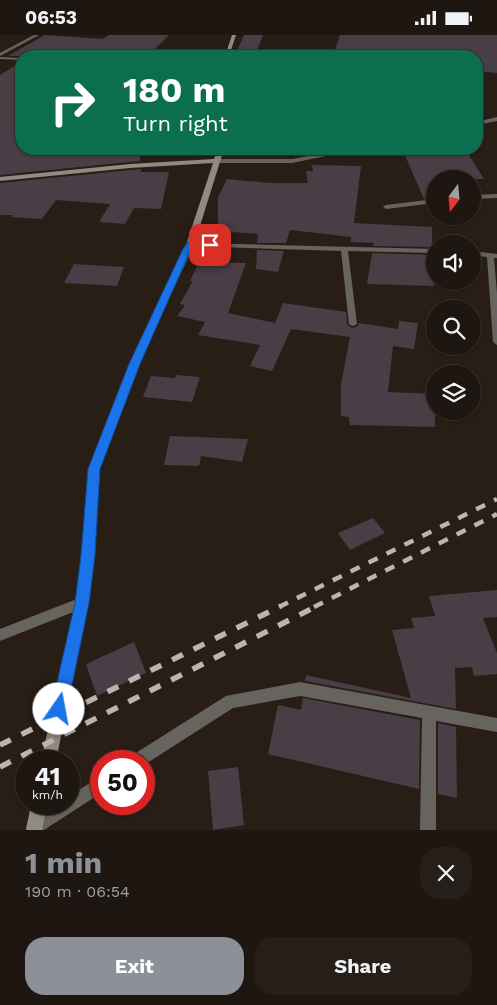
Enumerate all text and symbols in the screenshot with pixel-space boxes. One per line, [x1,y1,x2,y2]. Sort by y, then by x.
text: 06:53 [25,6,77,29]
text: 180 m [123,69,226,111]
icon: right [40,70,105,135]
text: Turn right [123,111,228,136]
north arrow [426,170,481,225]
map controls [426,170,481,420]
pin [189,224,231,266]
icon: arrive [196,231,224,259]
button: sound [426,235,481,290]
button: search [426,300,481,355]
button: layers [426,365,481,420]
position arrow [32,682,84,734]
speed limit sign: 50 [90,750,155,815]
text: 41 [34,762,61,791]
text: km/h [32,788,63,802]
text: 1 min [25,845,102,880]
button: close [420,847,472,899]
text: 190 m · 06:54 [25,882,130,901]
button: Exit [25,937,244,995]
button: Share [254,937,472,995]

